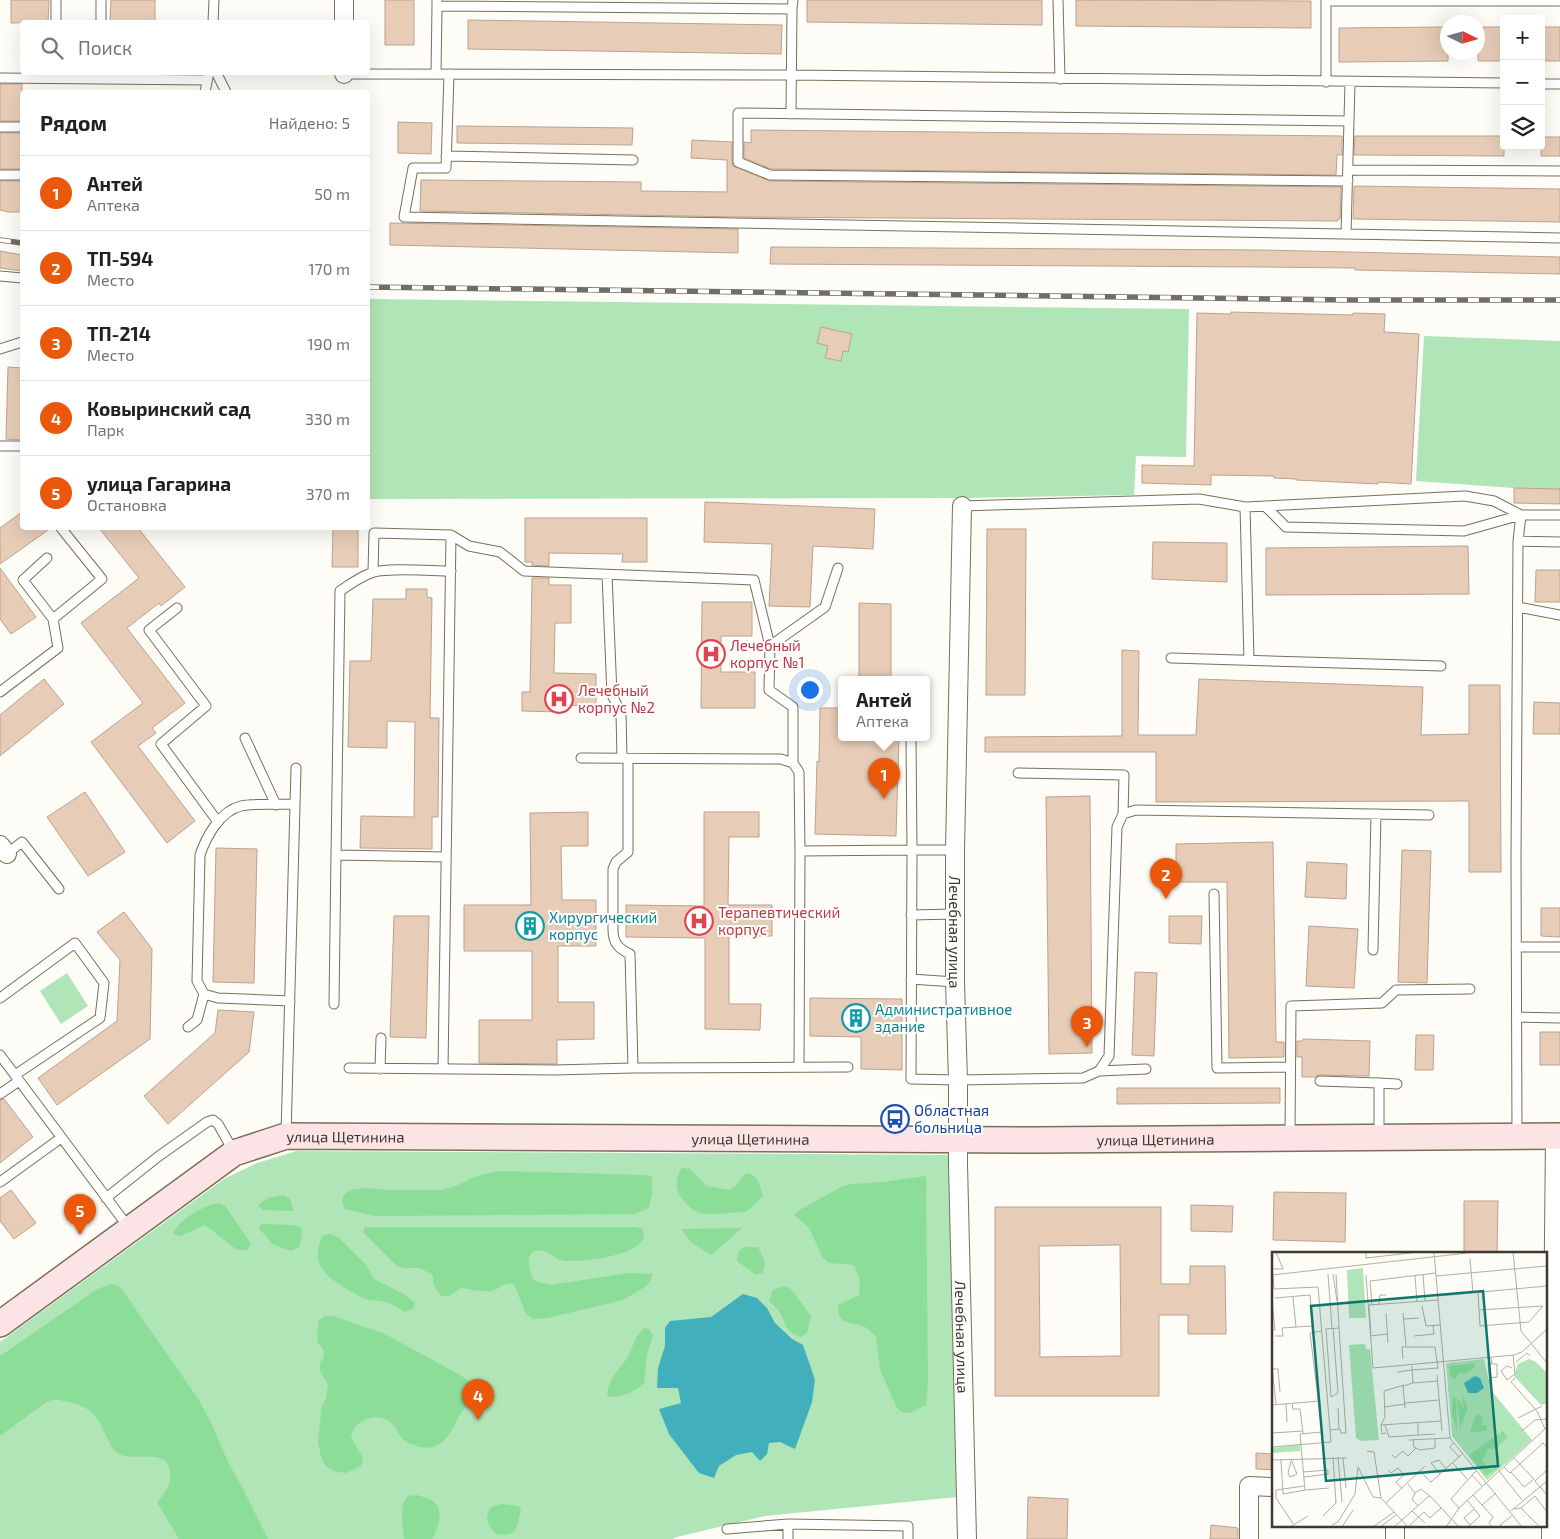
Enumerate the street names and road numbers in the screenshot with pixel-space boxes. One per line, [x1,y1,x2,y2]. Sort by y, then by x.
street label: Лечебная улица [945,875,964,989]
street label: улица Щетинина [286,1127,405,1146]
street label: улица Щетинина [691,1129,810,1148]
street label: улица Щетинина [1096,1130,1215,1150]
street label: Лечебная улица [952,1280,973,1394]

